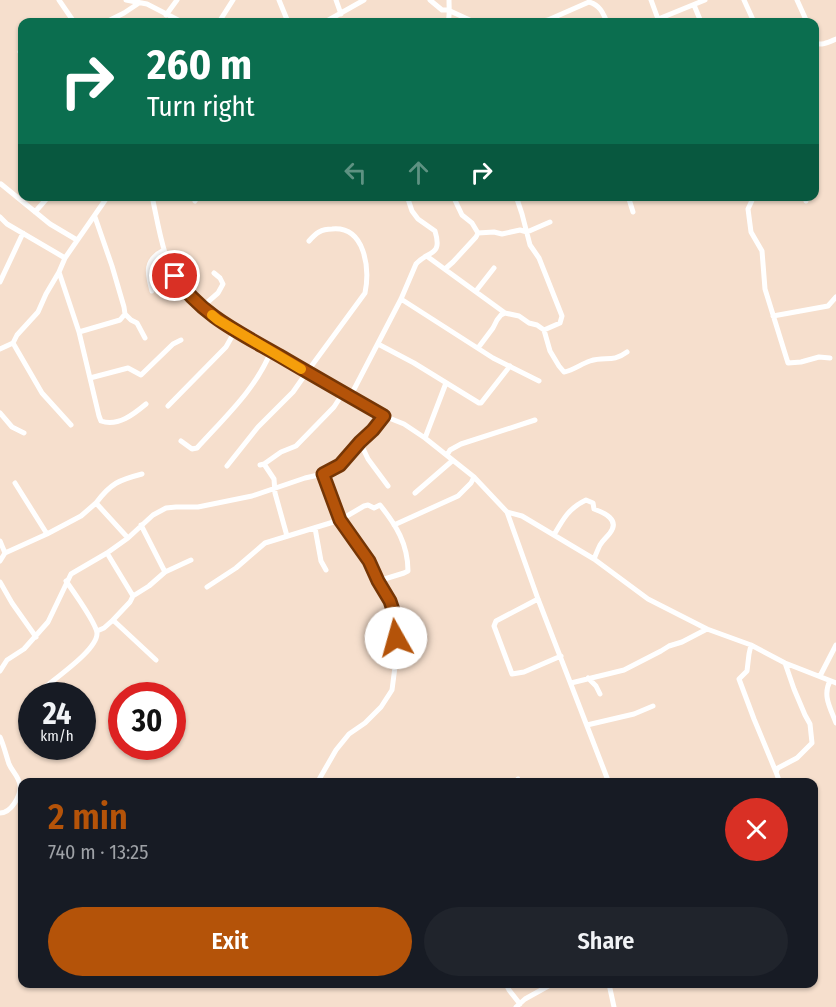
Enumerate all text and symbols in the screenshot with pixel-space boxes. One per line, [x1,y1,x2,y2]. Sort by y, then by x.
text: 260 m [147,40,252,90]
icon: right [48,42,126,120]
text: Turn right [147,91,255,123]
icon: left [339,156,372,189]
icon: ahead [402,156,435,189]
icon: right [465,156,498,189]
pin [149,250,200,301]
icon: arrive [158,259,191,292]
position arrow [364,606,428,670]
speed limit sign: 30 [108,682,186,760]
text: 24 [43,696,71,732]
text: km/h [40,727,74,745]
text: 2 min [48,795,128,839]
button: close [725,798,788,861]
text: 740 m · 13:25 [48,840,148,864]
button: Exit [48,907,412,976]
button: Share [424,907,788,976]

